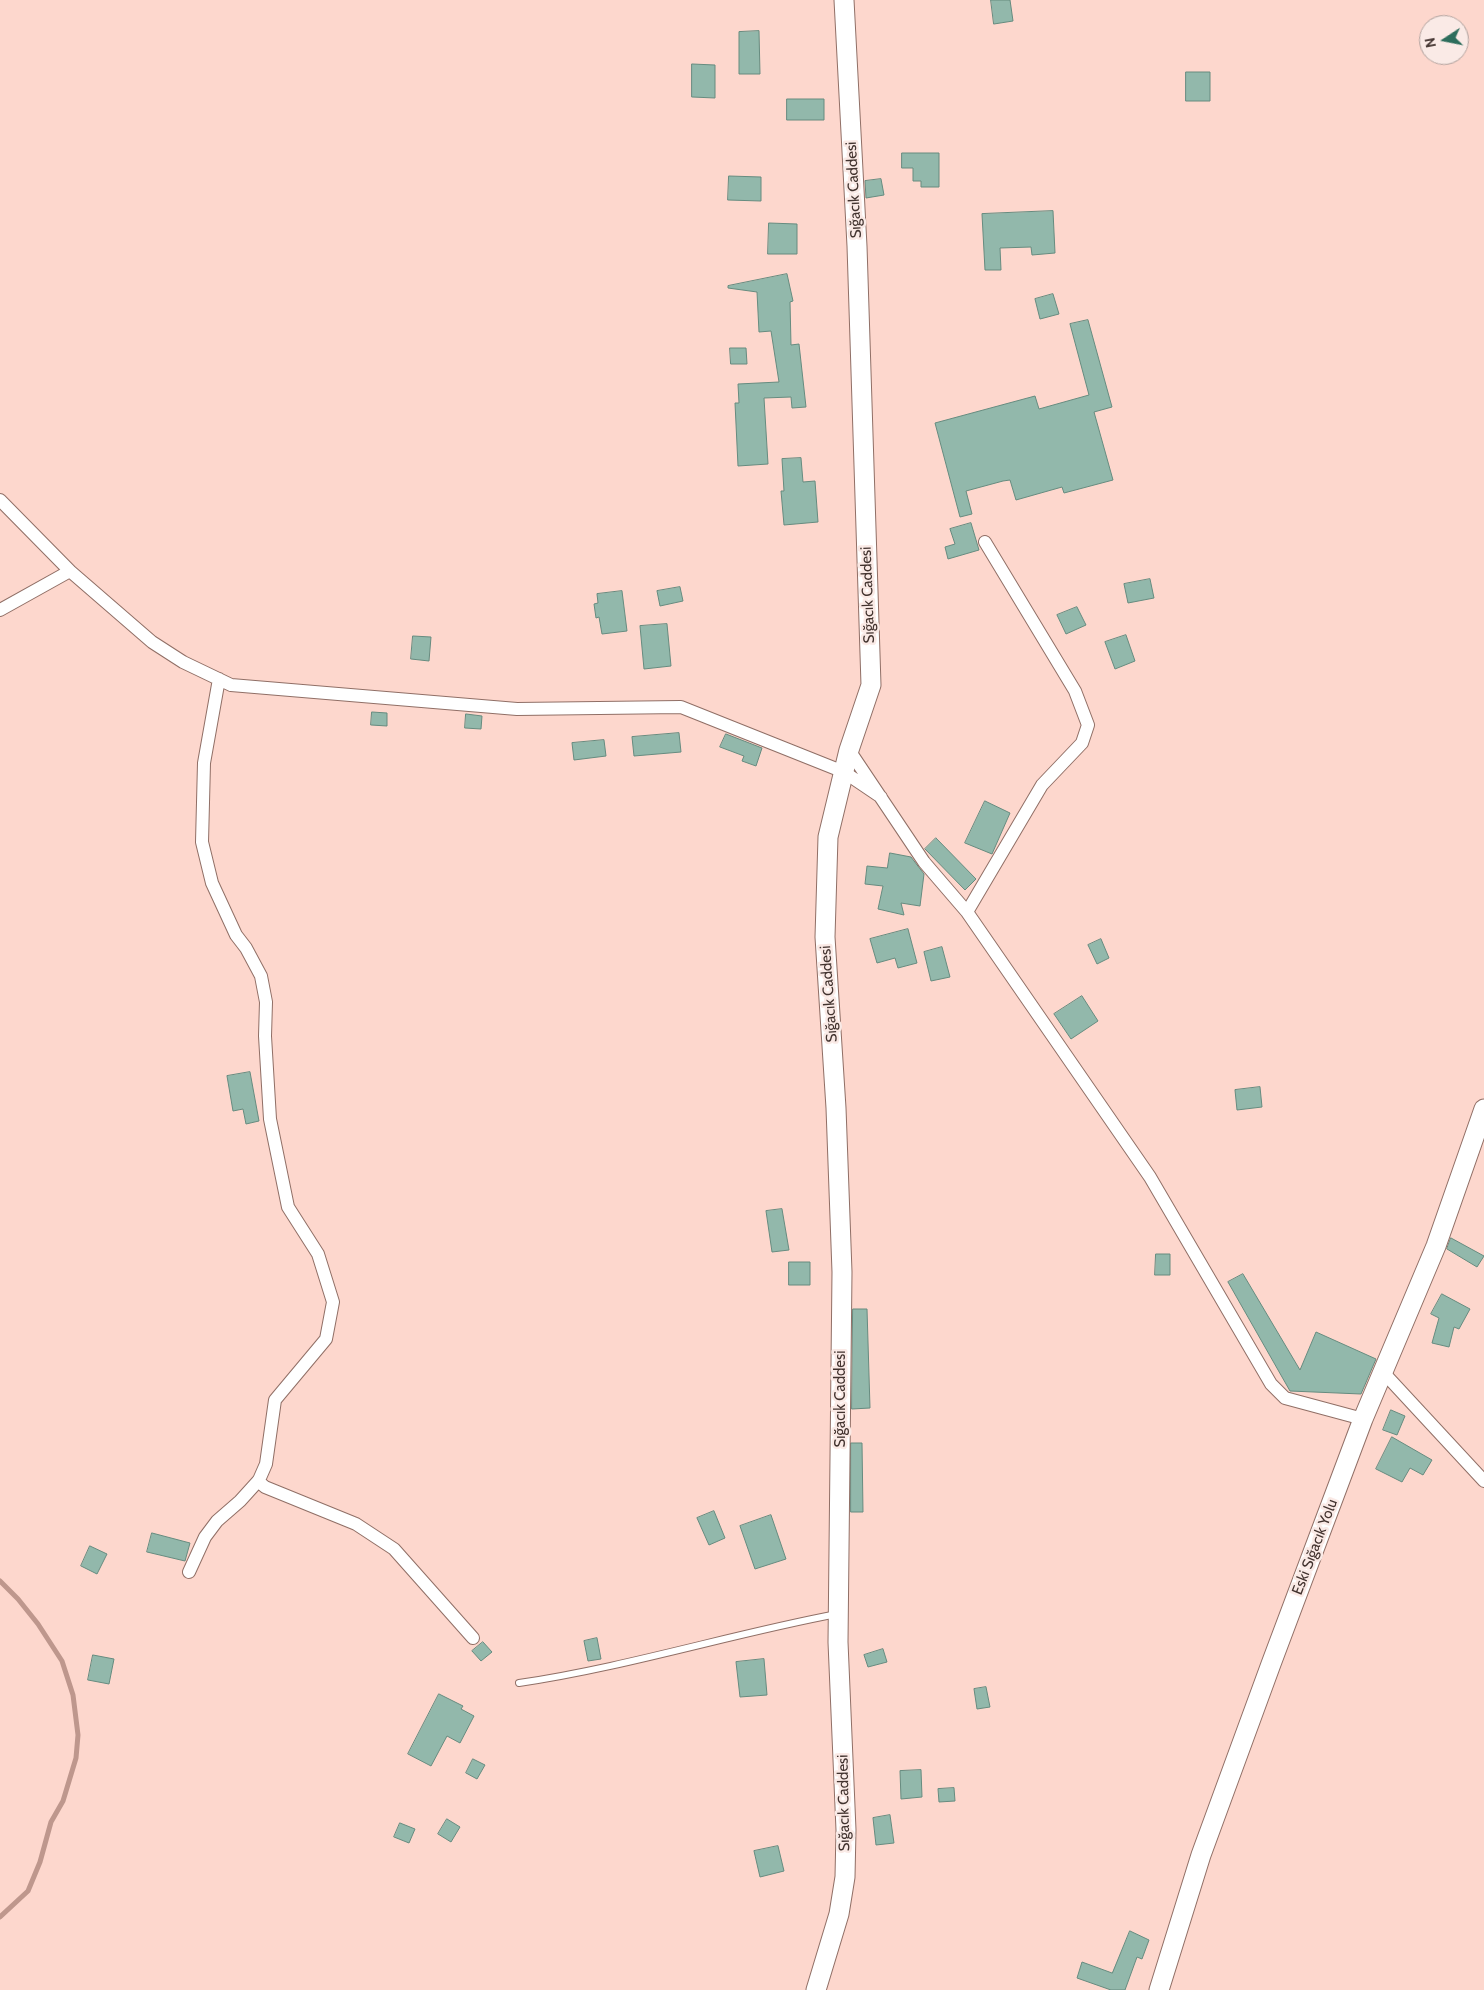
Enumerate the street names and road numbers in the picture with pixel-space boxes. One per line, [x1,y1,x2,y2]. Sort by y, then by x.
street label: Sığacık Caddesi [842,141,866,239]
street label: Sığacık Caddesi [857,546,879,644]
street label: Sığacık Caddesi [817,945,841,1043]
street label: Sığacık Caddesi [832,1351,850,1447]
street label: Eski Sığacık Yolu [1288,1497,1342,1597]
street label: Sığacık Caddesi [834,1754,854,1852]

